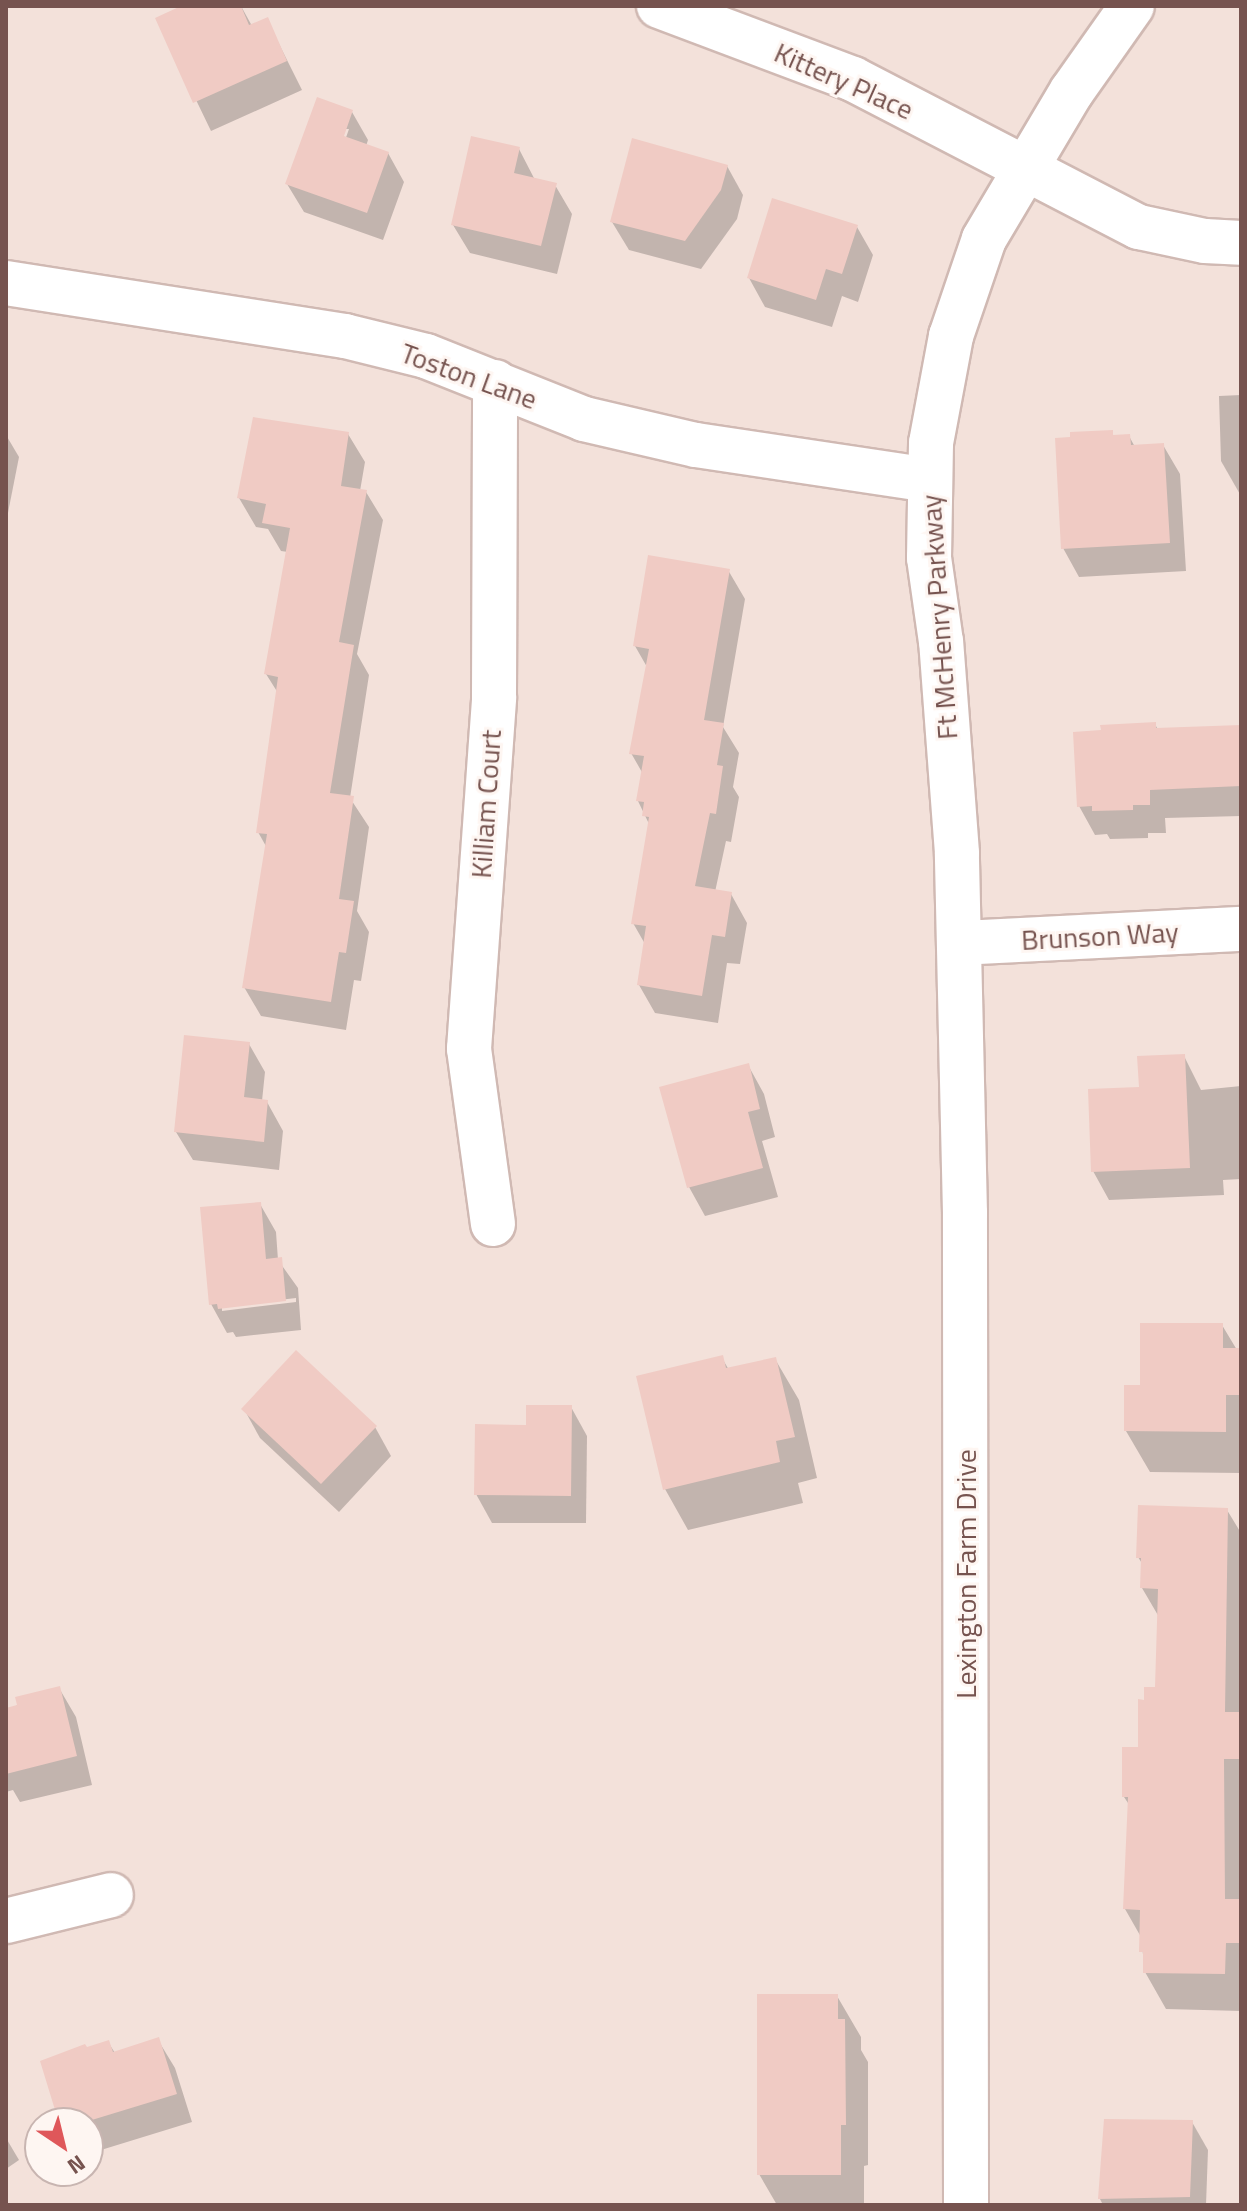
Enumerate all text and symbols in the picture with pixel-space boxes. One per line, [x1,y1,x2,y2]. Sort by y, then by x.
street label: Kittery Place [769,35,919,127]
street label: Toston Lane [396,336,542,416]
street label: Ft McHenry Parkway [914,493,964,741]
street label: Killiam Court [464,729,508,879]
street label: Brunson Way [1020,915,1180,957]
street label: Lexington Farm Drive [949,1449,983,1699]
north arrow [24,2107,104,2187]
text: N [61,2147,93,2183]

